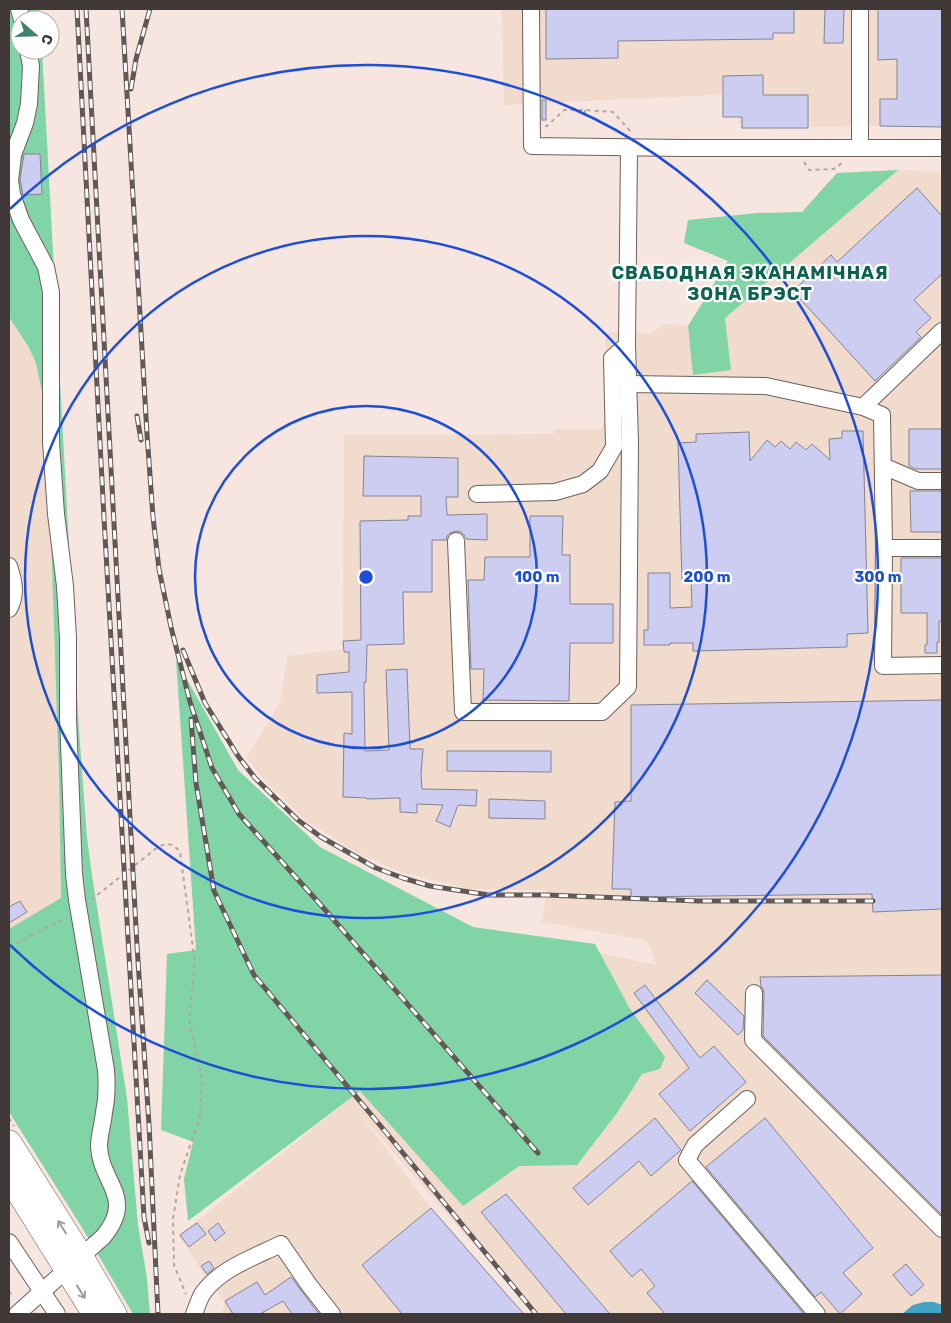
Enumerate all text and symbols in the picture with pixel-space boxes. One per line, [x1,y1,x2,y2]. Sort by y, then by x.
north arrow [10,10,60,60]
text: С [37,32,56,47]
district label: СВАБОДНАЯ ЭКАНАМІЧНАЯ ЗОНА БРЭСТ [611,262,889,305]
centre of rings [357,568,375,586]
text: 100 m [515,568,559,586]
text: 200 m [683,568,731,586]
text: 300 m [854,568,902,586]
one-way arrow [57,1221,67,1235]
one-way arrow [76,1284,86,1298]

